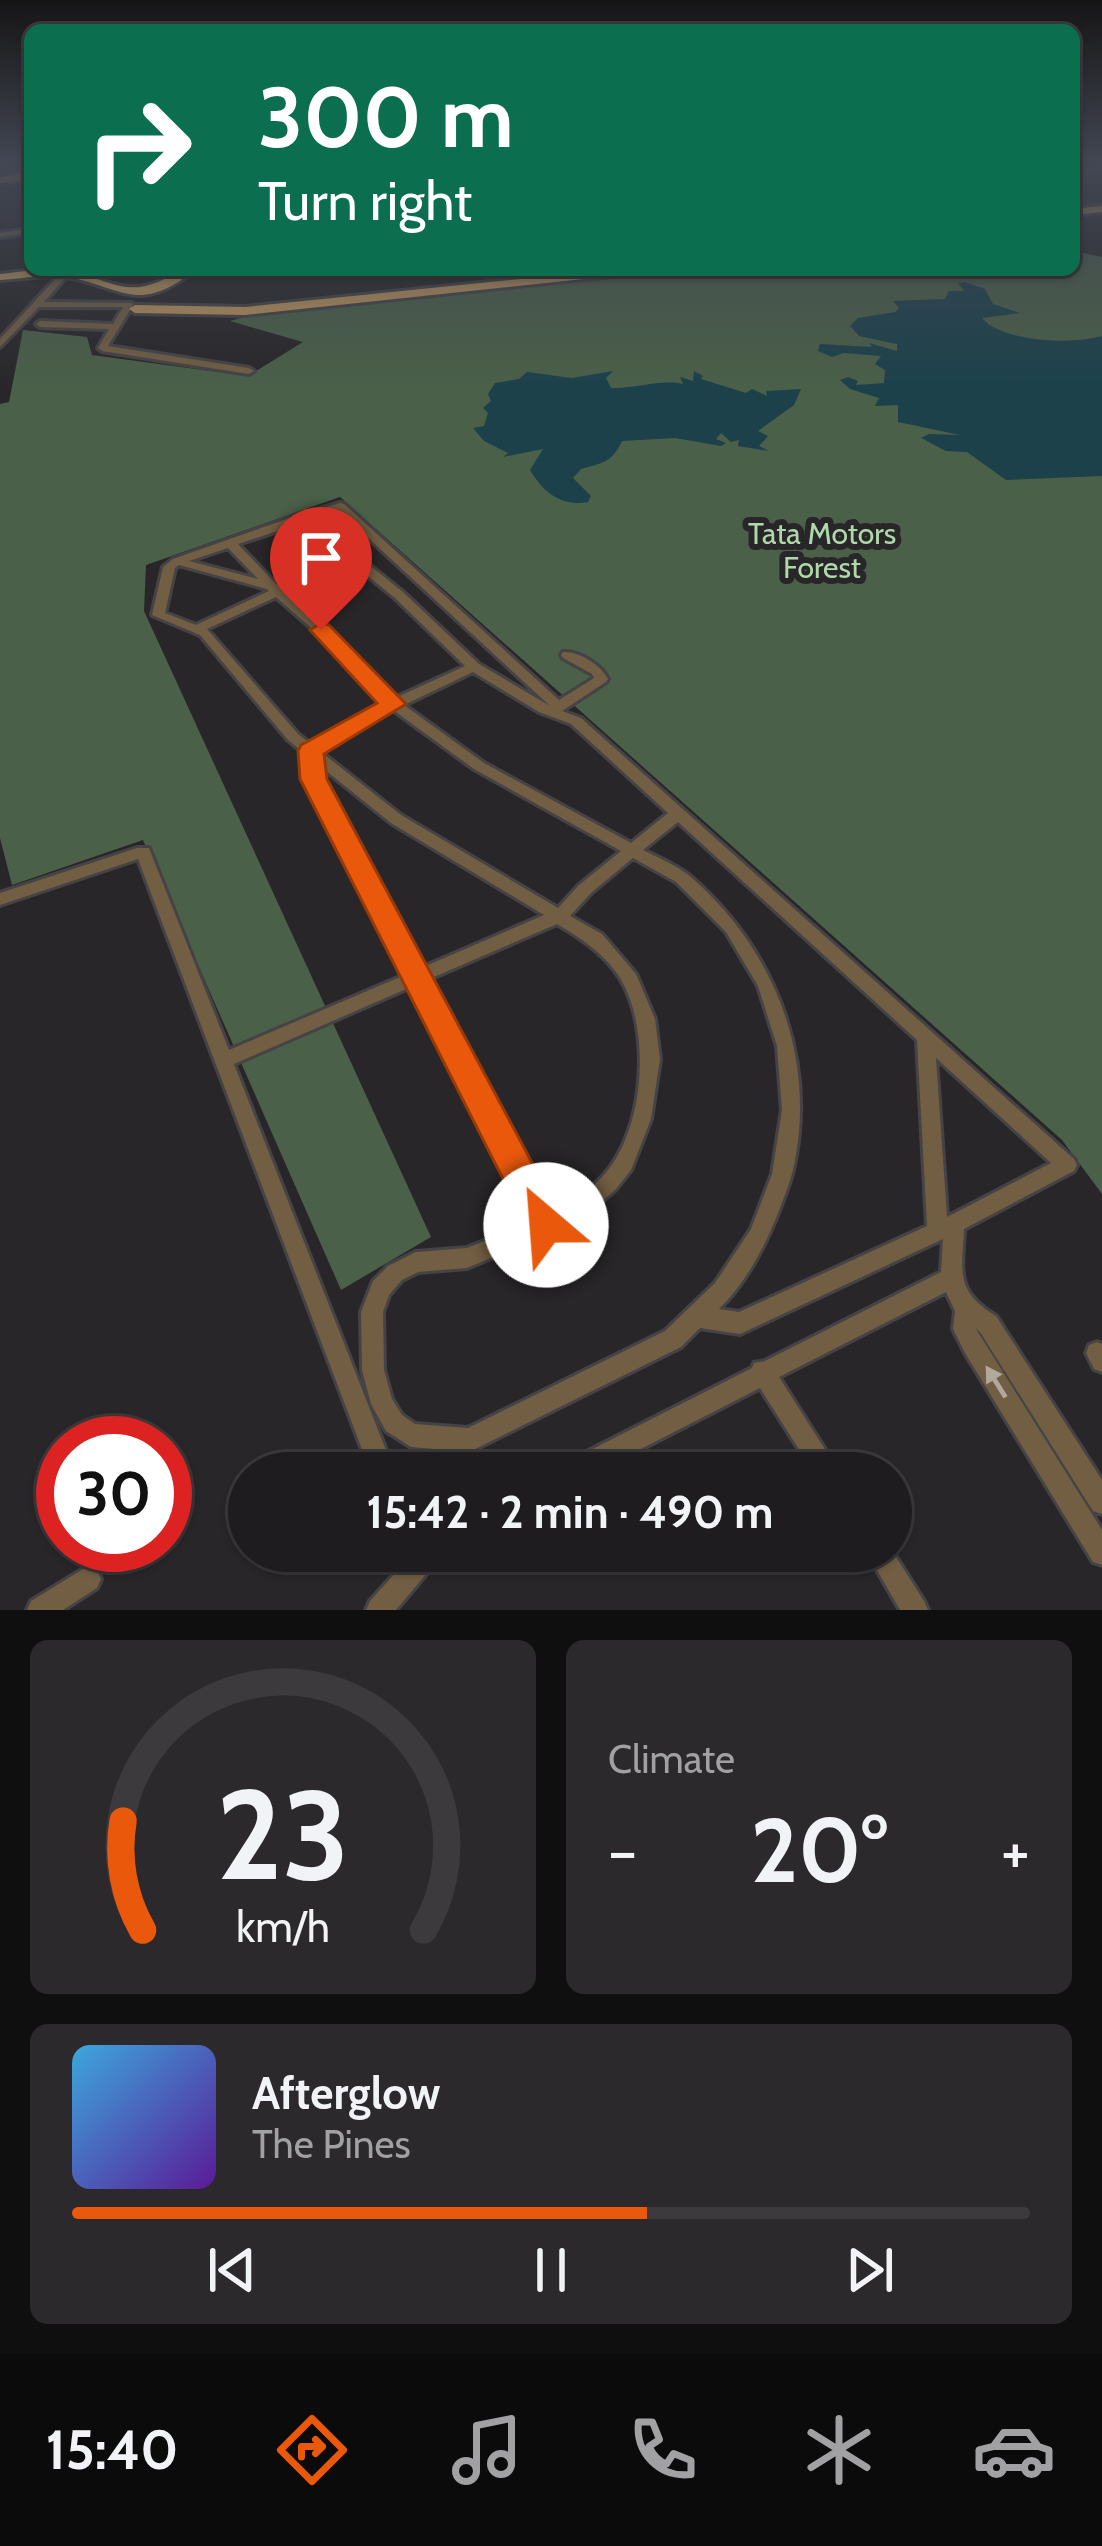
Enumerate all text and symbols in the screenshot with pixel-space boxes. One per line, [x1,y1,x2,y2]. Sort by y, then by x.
text: 300 m [258,66,514,168]
icon: right [60,72,216,228]
text: Turn right [258,168,472,234]
pin [270,507,372,630]
park label: Tata Motors Forest [748,515,896,586]
icon: arrive [288,525,354,591]
position arrow [483,1162,609,1288]
one-way arrow [986,1366,1008,1399]
speed limit sign: 30 [36,1416,192,1572]
text: 15:42 · 2 min · 490 m [367,1485,773,1539]
text: Climate [608,1735,735,1783]
text: 23 [216,1759,350,1910]
text: 20° [750,1795,888,1905]
text: − [608,1810,637,1891]
text: + [1001,1810,1030,1891]
text: km/h [236,1901,330,1953]
text: Afterglow [252,2066,440,2120]
text: The Pines [252,2120,411,2168]
icon: previous [199,2237,265,2303]
icon: pause [518,2237,584,2303]
icon: next [837,2237,903,2303]
icon: directions [270,2408,354,2492]
icon: music [445,2408,529,2492]
icon: phone [621,2408,705,2492]
icon: climate [797,2408,881,2492]
icon: car [972,2408,1056,2492]
text: 15:40 [46,2417,178,2483]

